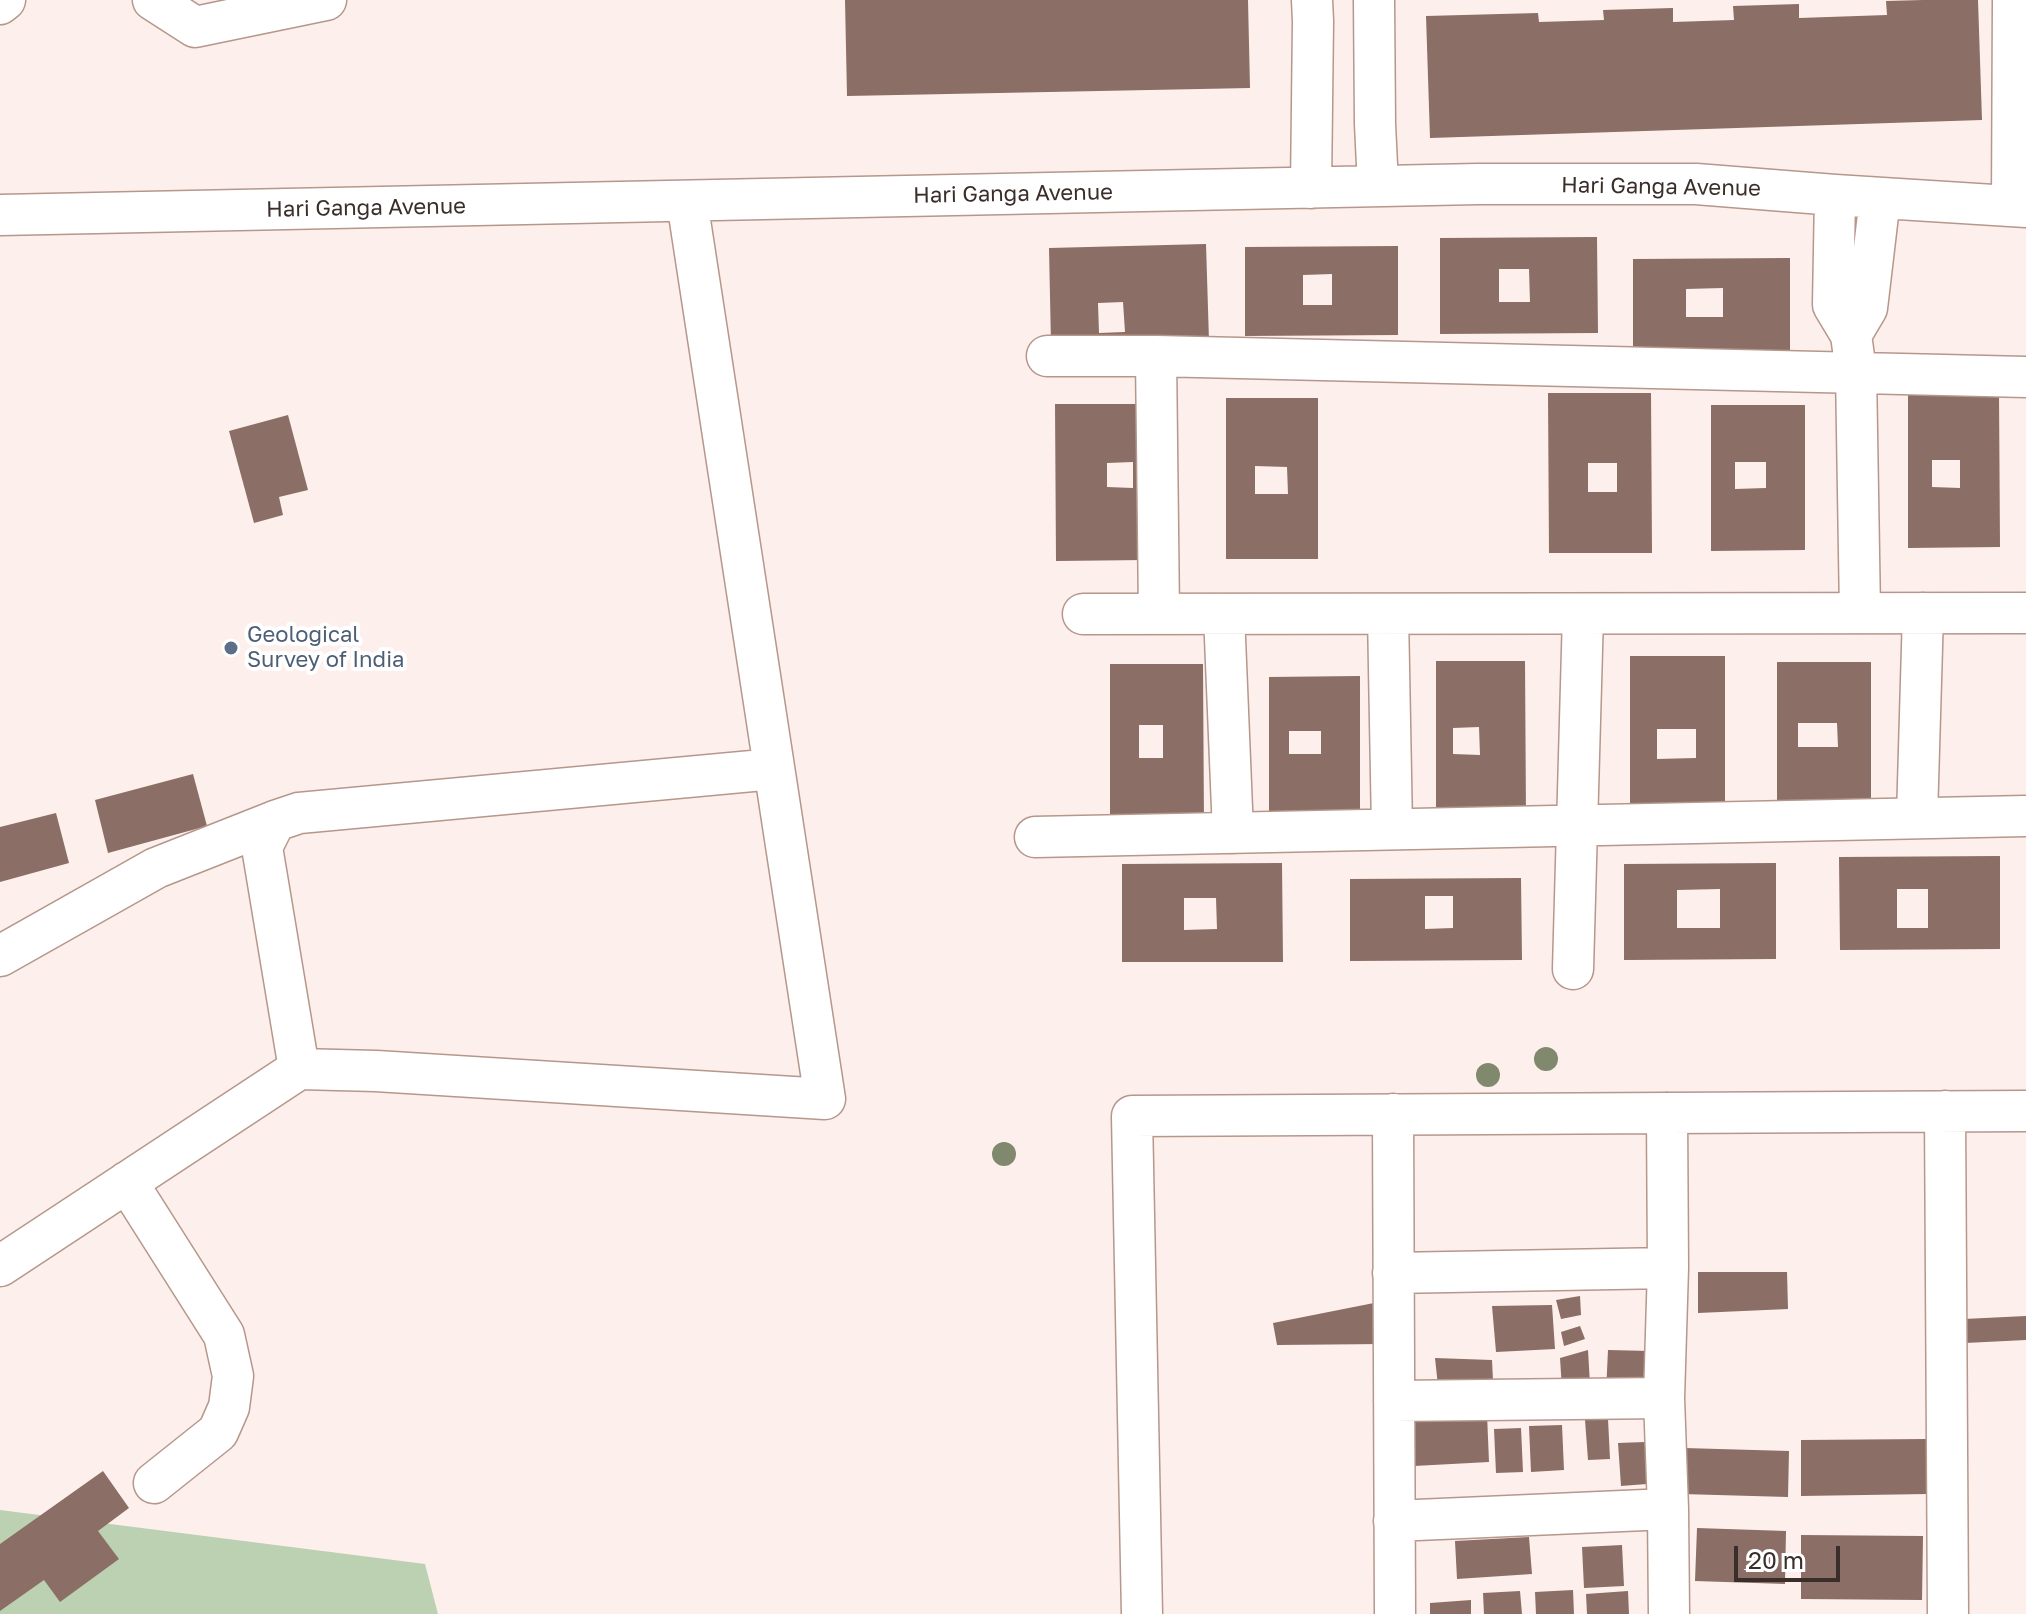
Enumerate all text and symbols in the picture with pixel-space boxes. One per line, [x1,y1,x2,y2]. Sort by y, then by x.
street label: Hari Ganga Avenue [1561,172,1761,202]
street label: Hari Ganga Avenue [913,179,1113,209]
street label: Hari Ganga Avenue [266,193,466,223]
place label: Geological Survey of India [247,622,404,674]
marker: Geological Survey of India [222,639,240,657]
scale bar [1738,1530,1844,1580]
text: 20 m [1748,1545,1804,1574]

